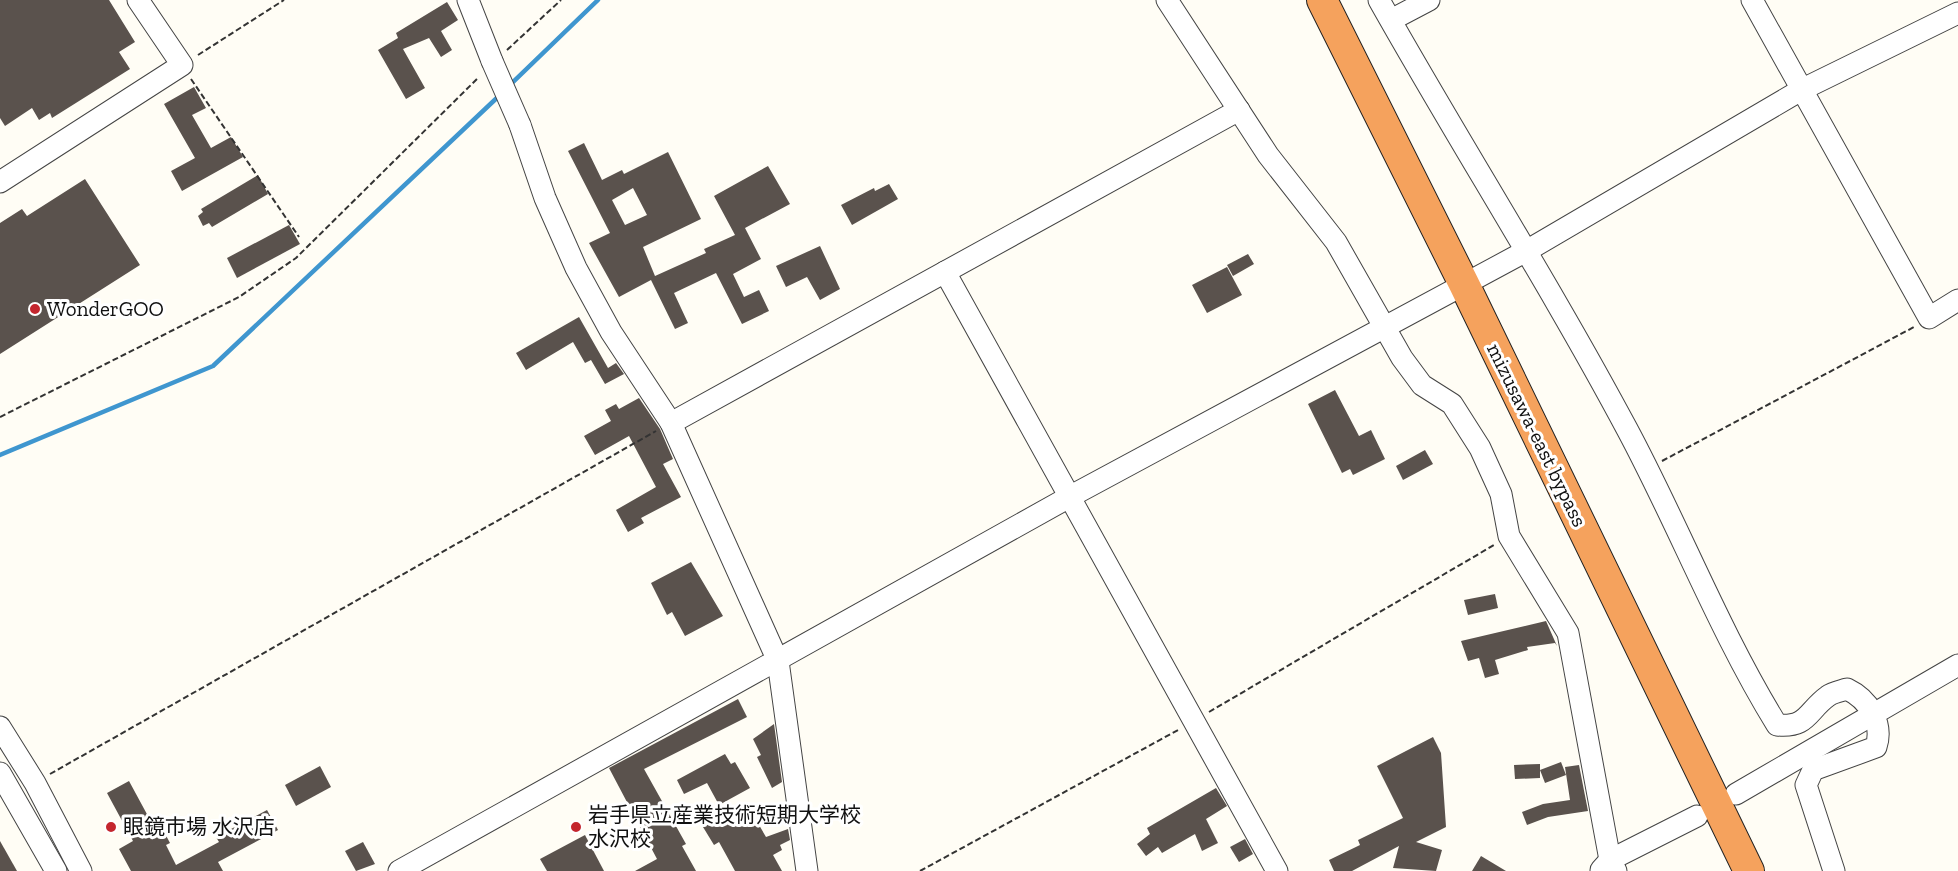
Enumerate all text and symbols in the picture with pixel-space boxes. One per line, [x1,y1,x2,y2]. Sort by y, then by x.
place label: WonderGOO [47,296,164,321]
marker: WonderGOO [28,302,42,316]
street label: mizusawa-east bypass [1482,339,1593,531]
place label: 岩手県立産業技術短期大学校 水沢校 [588,802,861,851]
place label: 眼鏡市場 水沢店 [123,814,275,839]
marker: 眼鏡市場 水沢店 [104,820,118,834]
marker: 岩手県立産業技術短期大学校 水沢校 [569,820,583,834]

